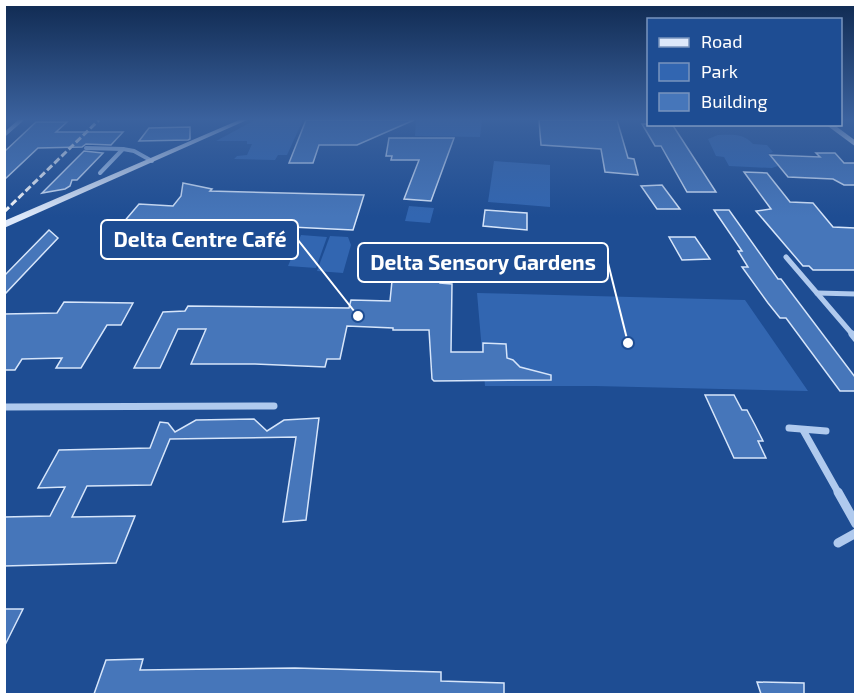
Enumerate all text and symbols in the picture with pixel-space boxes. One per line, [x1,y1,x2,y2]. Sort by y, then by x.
legend [647,18,842,126]
text: Road [701,30,742,52]
text: Park [701,60,738,82]
text: Building [701,90,768,112]
callout: Delta Centre Café [101,220,298,259]
text: Delta Centre Café [113,226,287,251]
callout: Delta Sensory Gardens [358,243,608,282]
text: Delta Sensory Gardens [370,249,596,275]

